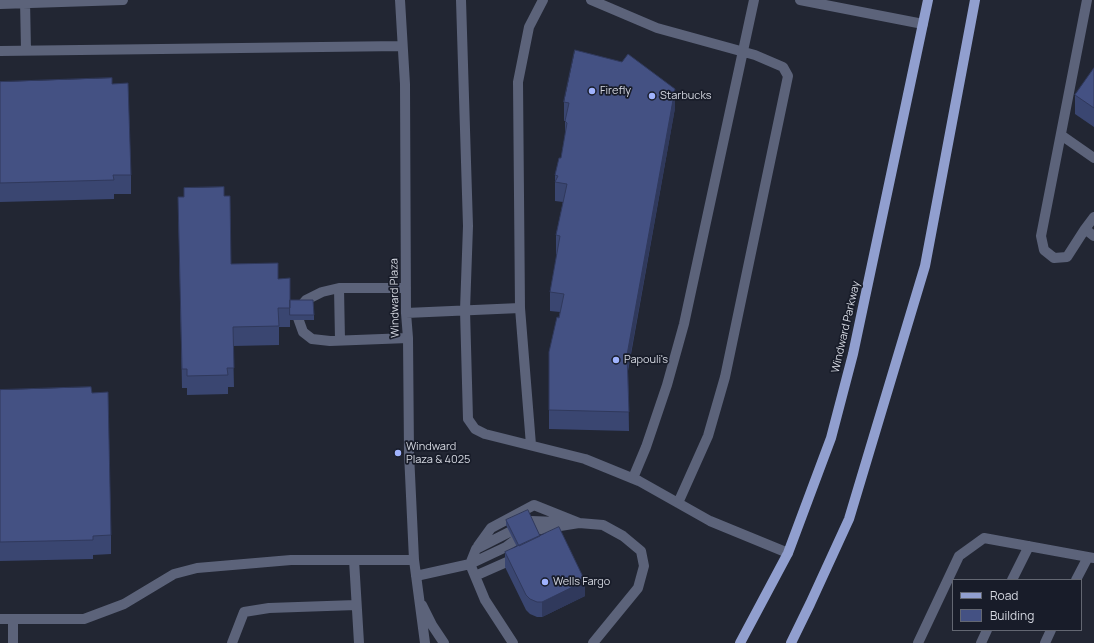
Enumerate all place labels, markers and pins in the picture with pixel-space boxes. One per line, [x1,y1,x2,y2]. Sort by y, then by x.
place label: Firefly [600,84,631,98]
marker: Firefly [587,86,597,96]
place label: Starbucks [660,89,712,103]
marker: Starbucks [647,91,657,101]
place label: Papouli's [624,353,668,367]
marker: Papouli's [611,355,621,365]
place label: Windward Plaza & 4025 [406,440,470,466]
marker: Windward Plaza & 4025 [393,448,403,458]
place label: Wells Fargo [553,575,610,589]
marker: Wells Fargo [540,577,550,587]

